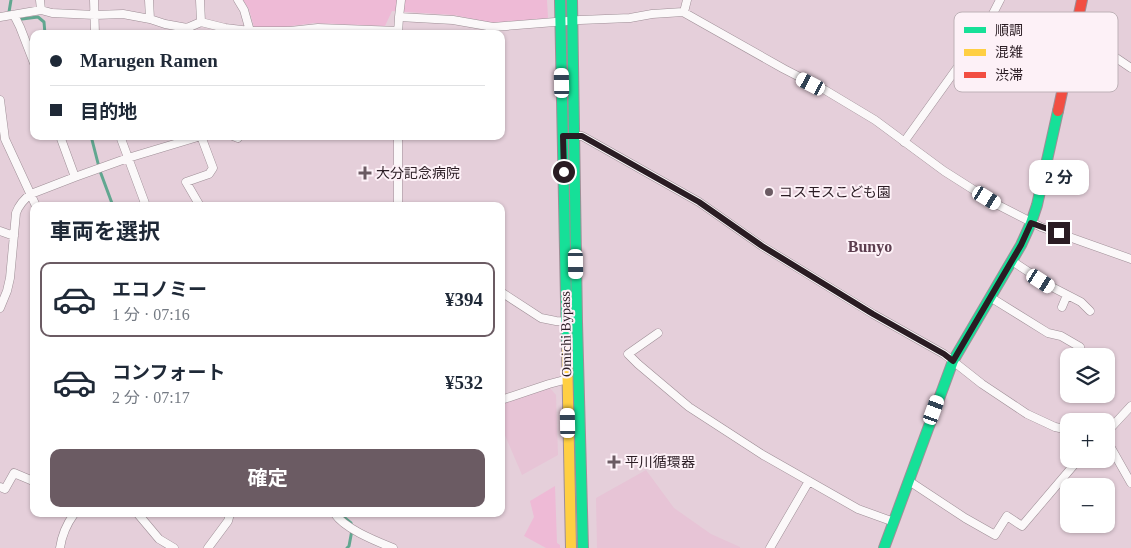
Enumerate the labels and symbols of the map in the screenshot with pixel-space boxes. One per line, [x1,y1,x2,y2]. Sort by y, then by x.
legend [954,12,1118,92]
text: 順調 [995,23,1023,38]
text: 混雑 [995,44,1023,60]
car [554,68,569,98]
text: 渋滞 [995,68,1023,83]
car [794,71,827,97]
callout: 2 分 [1029,160,1089,196]
route start [553,161,575,183]
marker: 大分記念病院 [358,166,372,180]
place label: 大分記念病院 [376,166,460,181]
car [970,184,1003,212]
place label: コスモスこども園 [779,185,891,200]
marker: コスモスこども園 [763,186,775,198]
route end [1048,222,1070,244]
district label: Bunyo [848,238,892,256]
car [568,249,583,279]
car [1024,267,1057,295]
street label: Omichi Bypass [558,291,574,377]
car [921,393,946,427]
car [560,408,575,438]
marker: 平川循環器 [607,455,621,469]
place label: 平川循環器 [625,455,695,470]

